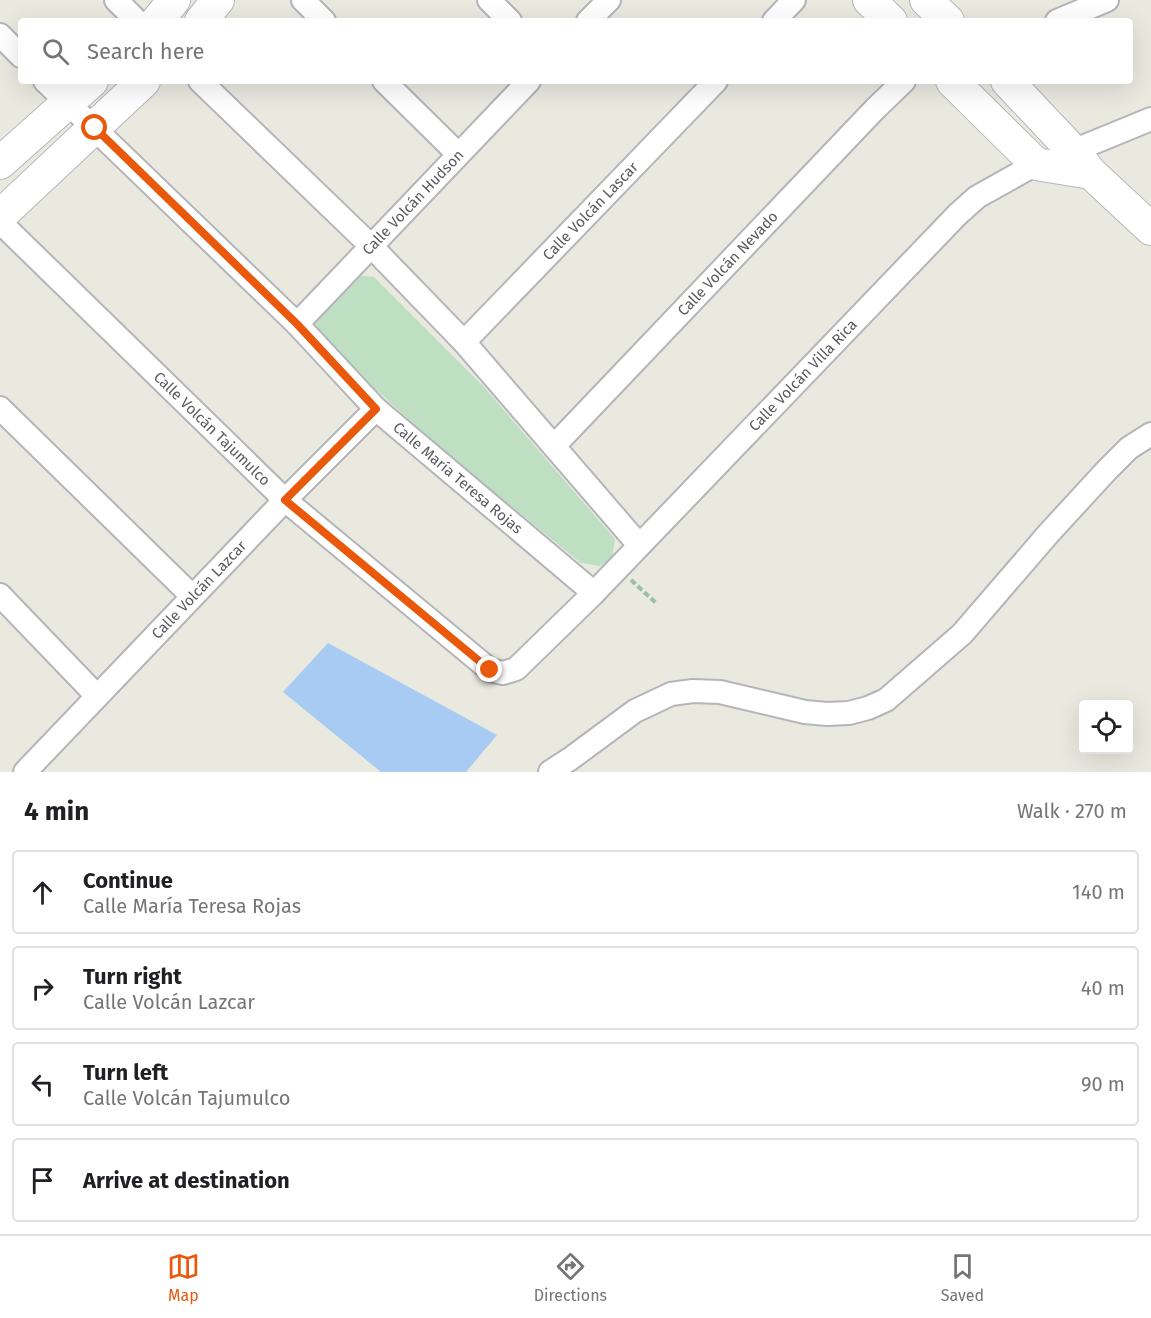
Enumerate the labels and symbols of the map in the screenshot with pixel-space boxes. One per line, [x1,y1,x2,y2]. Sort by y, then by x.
route start [81,114,107,140]
street label: Calle Volcán Hudson [359,146,467,259]
street label: Calle Volcán Lascar [539,158,642,264]
street label: Calle Volcán Nevado [674,207,782,320]
street label: Calle Volcán Villa Rica [745,316,861,435]
street label: Calle Volcán Tajumulco [150,368,274,490]
street label: Calle María Teresa Rojas [389,418,526,538]
street label: Calle Volcán Lazcar [148,537,250,643]
route end [476,656,502,682]

